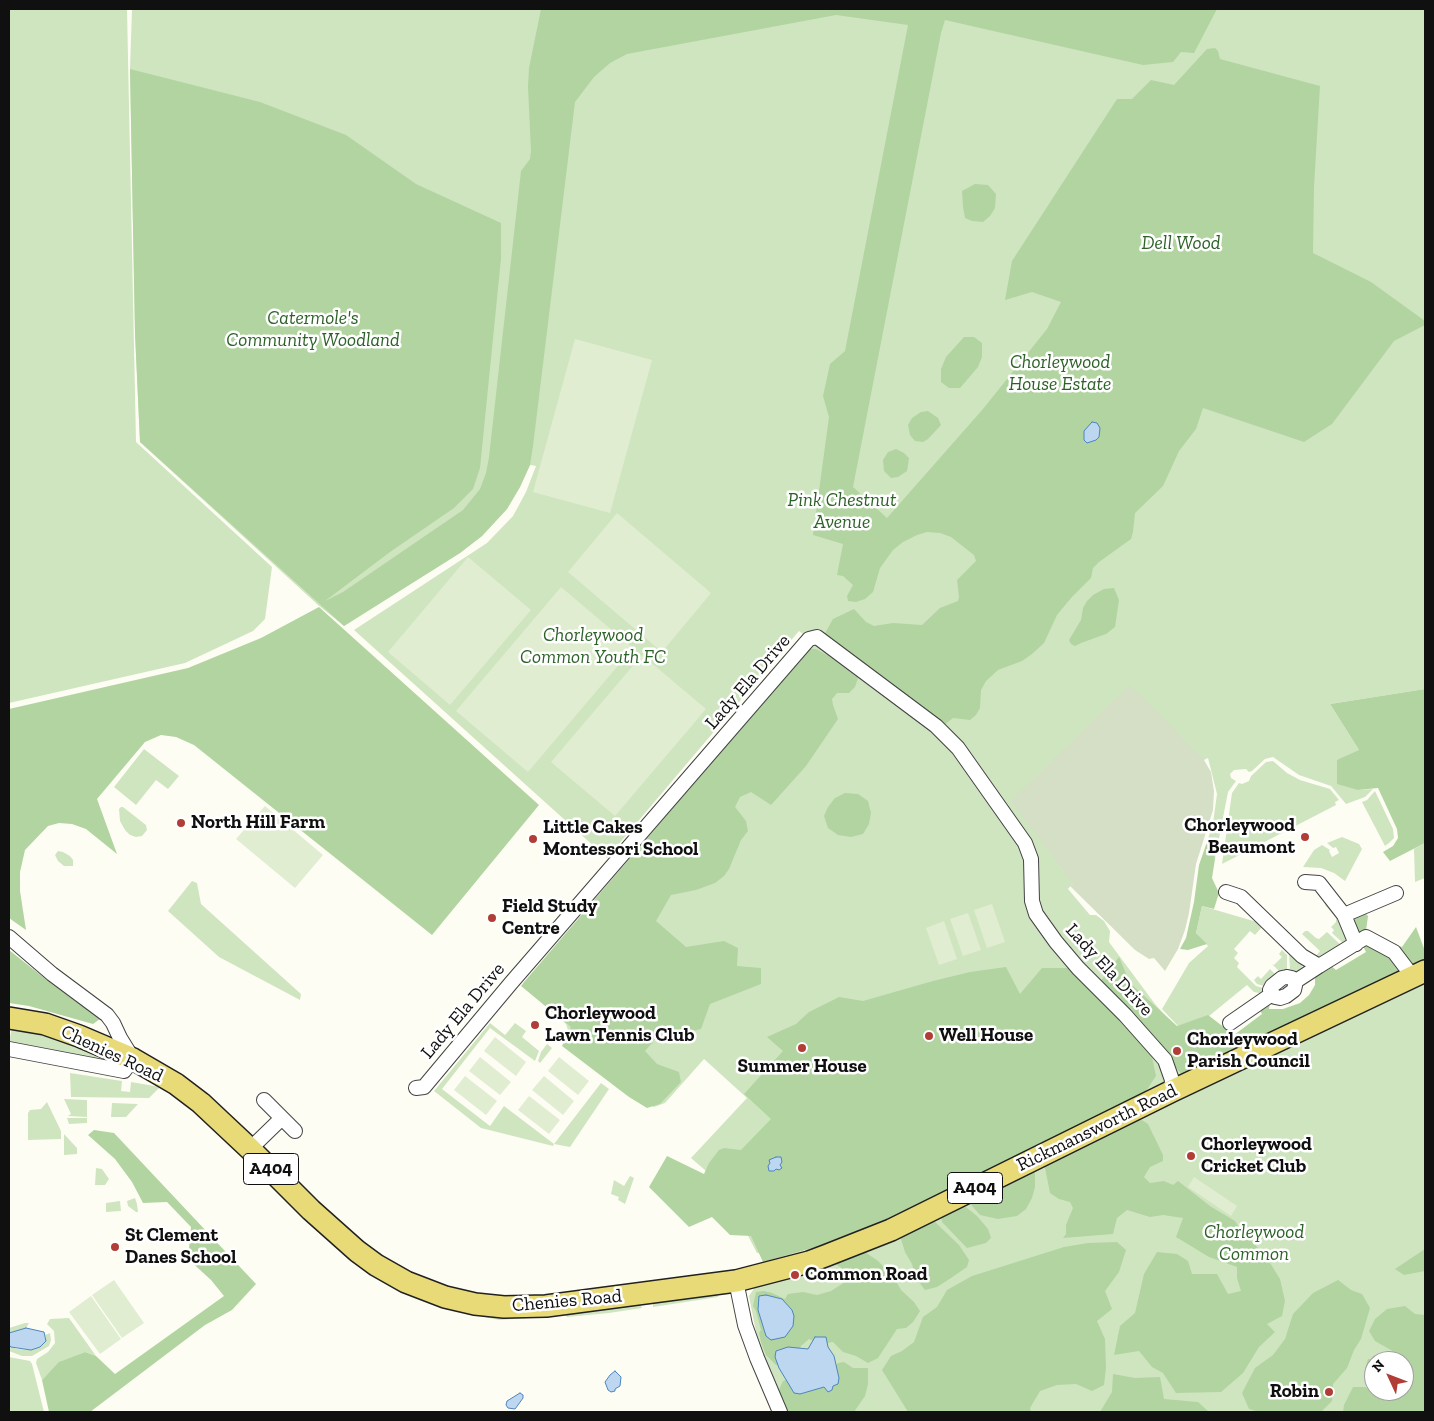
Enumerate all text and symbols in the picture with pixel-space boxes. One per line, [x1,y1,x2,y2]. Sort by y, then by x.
park label: Dell Wood [1142,233,1220,255]
park label: Catermole's Community Woodland [226,308,400,352]
park label: Chorleywood House Estate [1009,352,1111,396]
park label: Pink Chestnut Avenue [788,490,896,534]
park label: Chorleywood Common Youth FC [520,625,666,669]
street label: Lady Ela Drive [701,630,795,734]
place label: North Hill Farm [191,812,325,834]
place label: Chorleywood Beaumont [1184,815,1295,859]
marker: North Hill Farm [175,817,187,829]
place label: Little Cakes Montessori School [543,817,699,861]
marker: Chorleywood Beaumont [1299,831,1311,843]
marker: Little Cakes Montessori School [527,833,539,845]
place label: Field Study Centre [502,896,597,940]
marker: Field Study Centre [486,912,498,924]
street label: Lady Ela Drive [1060,919,1158,1021]
street label: Lady Ela Drive [416,958,510,1064]
place label: Chorleywood Lawn Tennis Club [545,1003,695,1047]
marker: Chorleywood Lawn Tennis Club [529,1019,541,1031]
street label: Chenies Road [57,1020,167,1088]
place label: Well House [939,1025,1033,1047]
place label: Chorleywood Parish Council [1187,1029,1310,1073]
marker: Well House [923,1030,935,1042]
marker: Summer House [796,1042,808,1054]
marker: Chorleywood Parish Council [1171,1045,1183,1057]
place label: Summer House [737,1056,867,1078]
street label: Rickmansworth Road [1013,1079,1181,1177]
place label: Chorleywood Cricket Club [1201,1134,1312,1178]
marker: Chorleywood Cricket Club [1185,1150,1197,1162]
road number: A404 [244,1154,298,1184]
road number: A404 [948,1172,1002,1204]
park label: Chorleywood Common [1204,1222,1304,1266]
place label: St Clement Danes School [125,1225,236,1269]
marker: St Clement Danes School [109,1241,121,1253]
place label: Common Road [805,1264,928,1286]
marker: Common Road [789,1269,801,1281]
street label: Chenies Road [511,1285,623,1317]
north arrow [1364,1351,1414,1401]
text: N [1369,1356,1388,1376]
place label: Robin [1270,1381,1319,1403]
marker: Robin [1323,1386,1335,1398]

